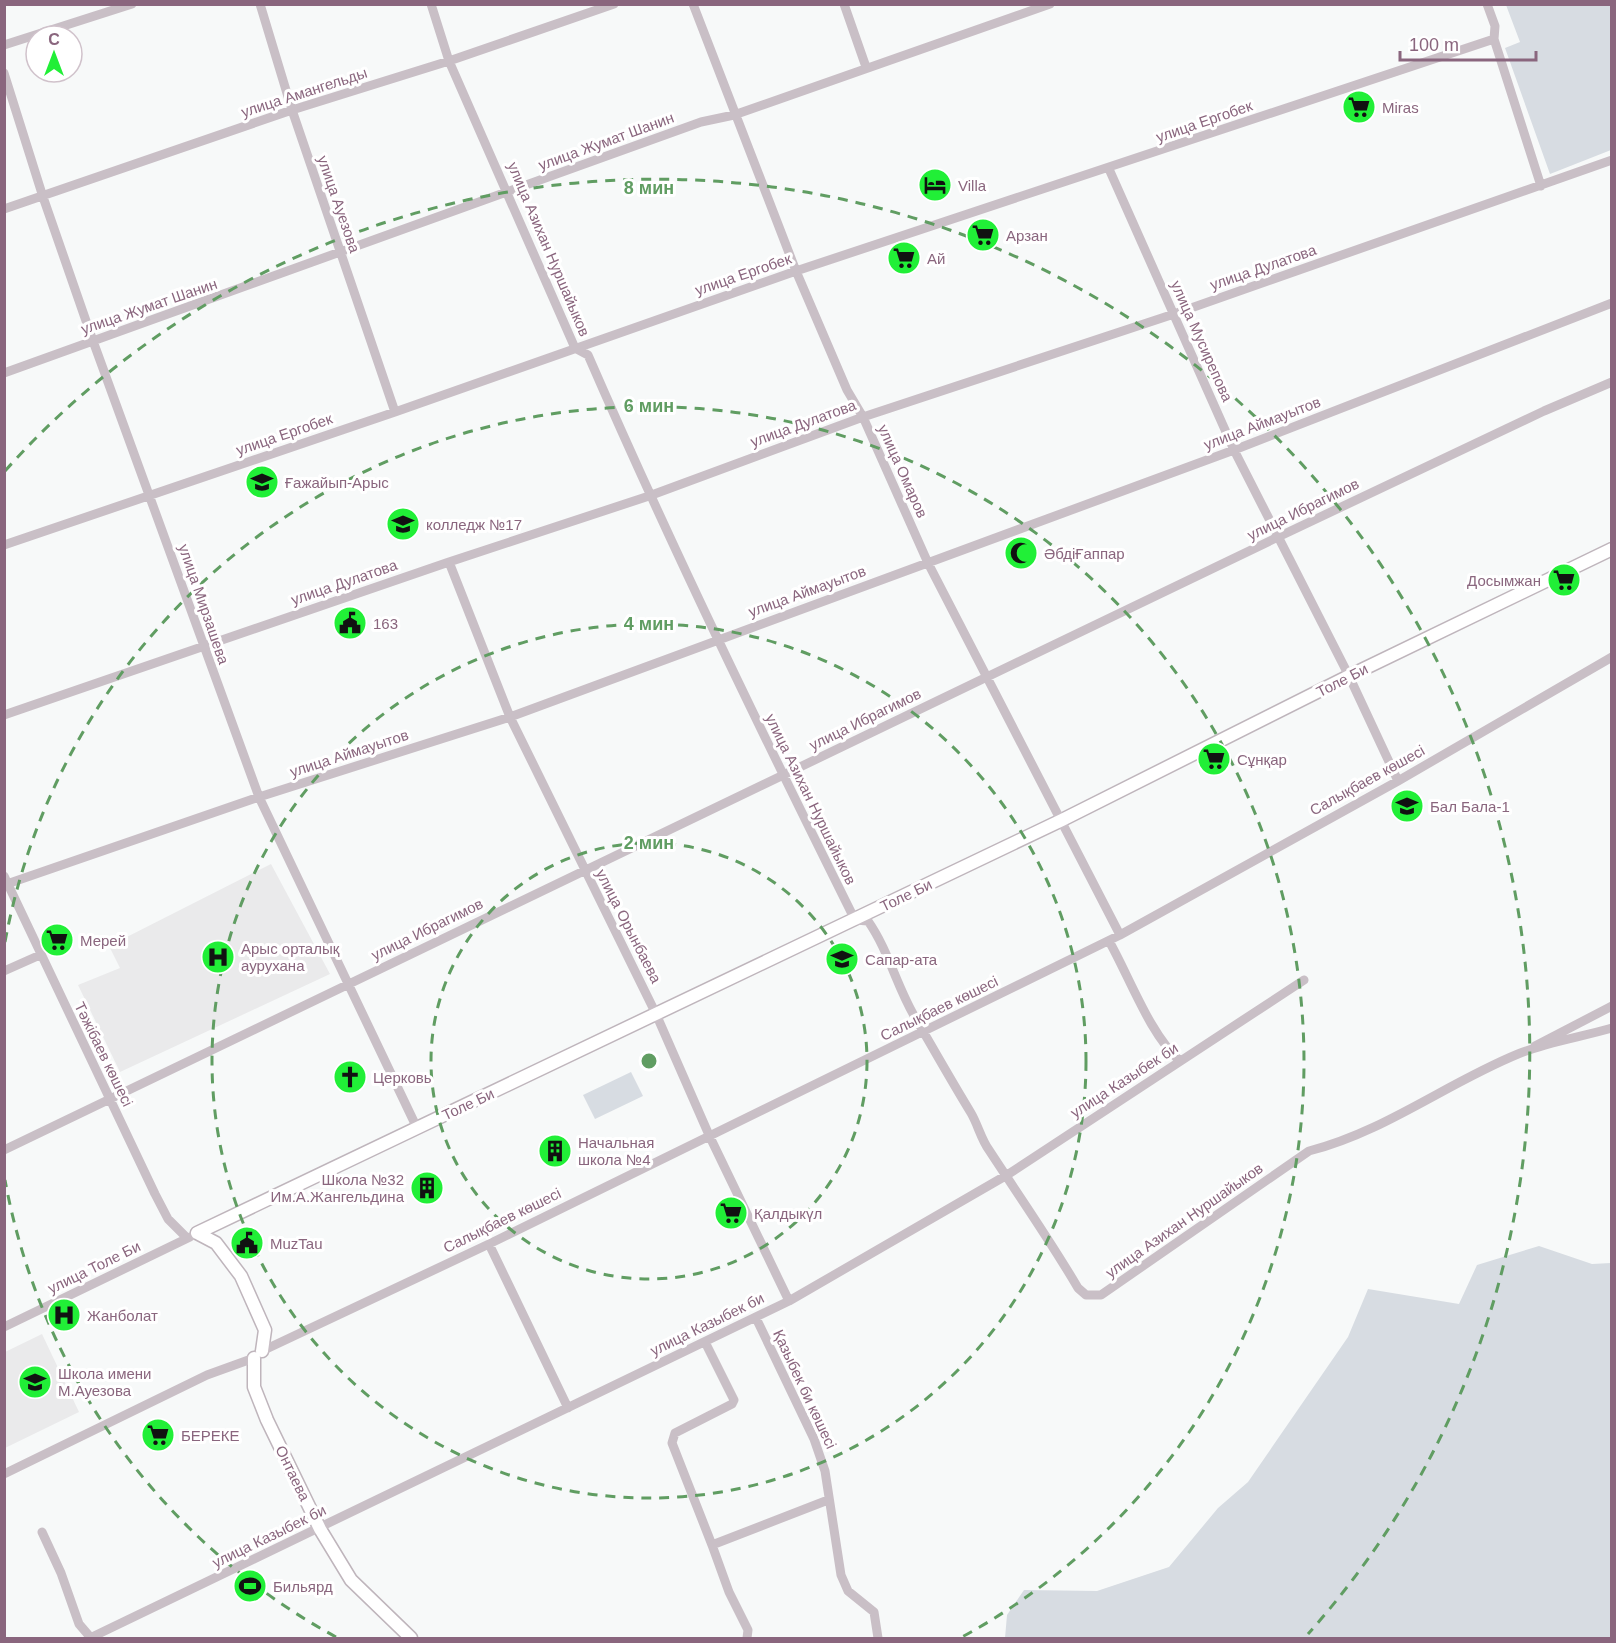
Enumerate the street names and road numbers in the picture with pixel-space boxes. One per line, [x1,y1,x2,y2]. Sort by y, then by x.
street label: улица Амангельды [239,64,369,120]
street label: улица Ергобек [1154,96,1255,145]
street label: улица Жумат Шанин [536,109,676,173]
street label: улица Ауезова [314,153,364,256]
street label: улица Азихан Нуршайыков [504,159,594,339]
street label: улица Дулатова [1208,241,1319,293]
street label: улица Ергобек [693,249,794,298]
street label: улица Жумат Шанин [79,275,219,337]
street label: улица Мусирепова [1168,278,1237,405]
street label: улица Аймауытов [1201,393,1323,453]
street label: улица Дулатова [748,396,859,450]
street label: улица Ергобек [234,409,335,458]
street label: улица Омаров [875,422,931,520]
street label: улица Ибрагимов [1244,475,1362,543]
street label: улица Мирзашева [175,542,233,667]
street label: улица Дулатова [289,556,400,608]
street label: улица Аймауытов [746,562,868,620]
street label: Толе Би [1313,660,1371,700]
street label: улица Ибрагимов [806,685,924,753]
street label: улица Азихан Нуршайыков [762,711,860,887]
street label: улица Аймауытов [288,726,410,780]
street label: Салықбаев көшесі [1307,741,1427,819]
street label: улица Орынбаева [593,866,665,986]
street label: Толе Би [877,875,935,915]
street label: улица Ибрагимов [368,895,486,963]
street label: Салықбаев көшесі [877,972,1001,1044]
street label: Тәжібаев көшесі [71,999,137,1109]
street label: улица Казыбек би [1067,1039,1181,1121]
street label: Толе Би [439,1085,497,1123]
street label: улица Азихан Нуршайыков [1102,1159,1266,1281]
street label: Салықбаев көшесі [440,1184,564,1256]
street label: улица Толе Би [45,1237,143,1297]
street label: улица Казыбек би [647,1289,767,1359]
street label: Қазыбек би көшесі [770,1327,840,1451]
street label: Онтаева [272,1443,314,1504]
street label: улица Казыбек би [209,1501,329,1571]

